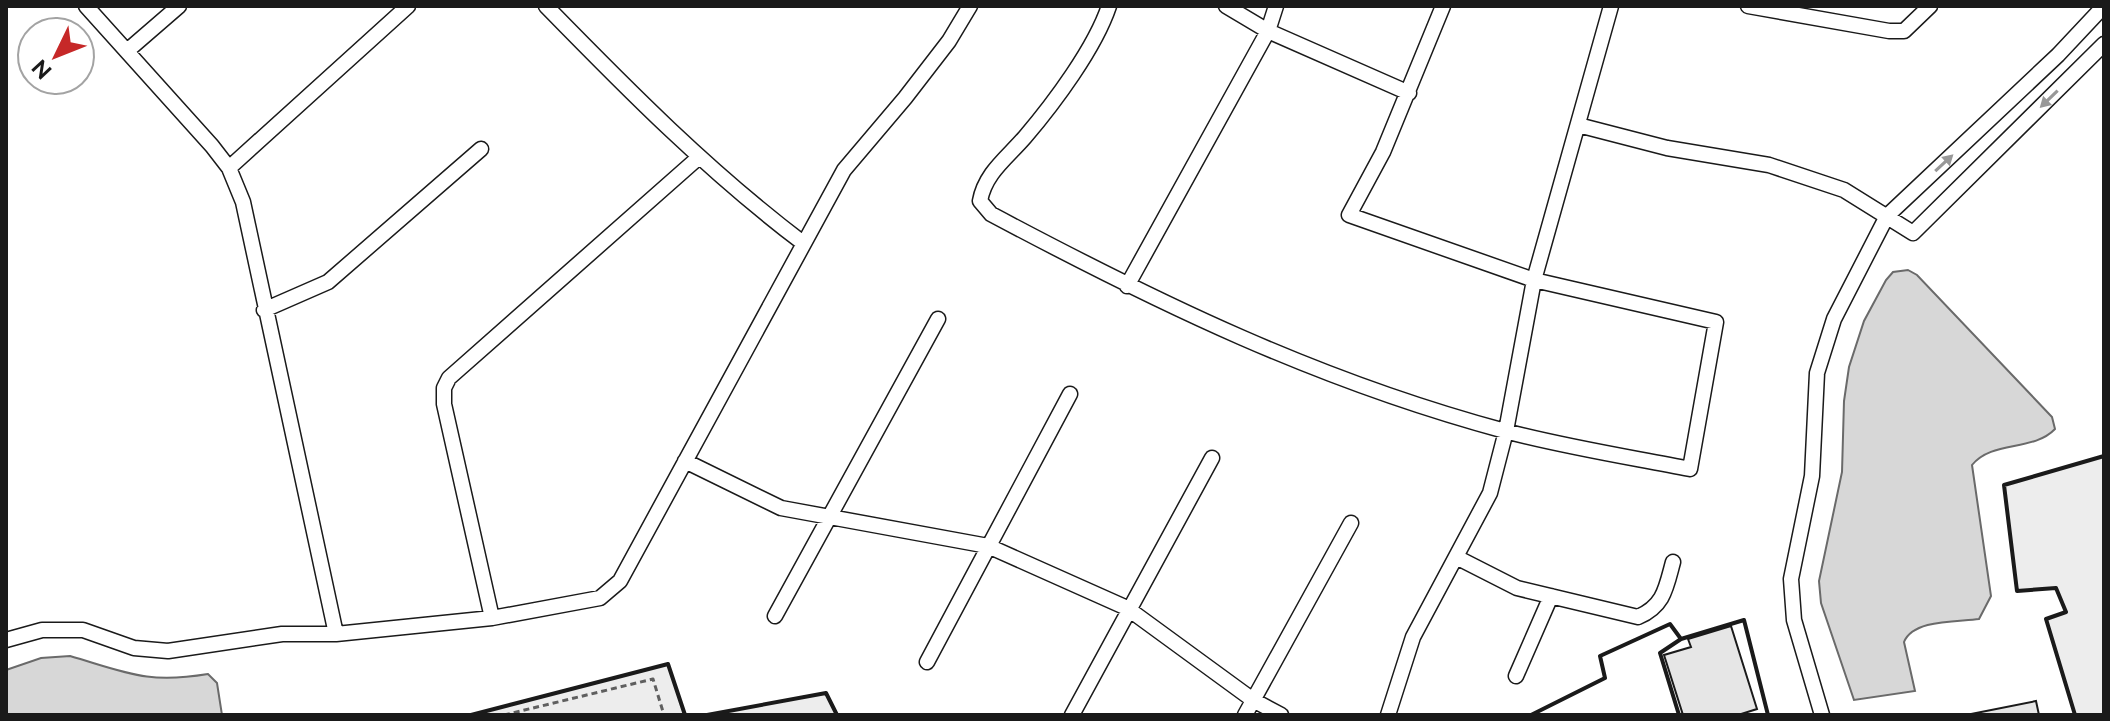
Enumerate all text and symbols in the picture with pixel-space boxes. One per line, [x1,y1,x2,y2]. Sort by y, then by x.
north arrow [16,16,96,96]
text: N [26,55,57,85]
one-way arrow [2040,89,2059,108]
one-way arrow [1934,154,1953,173]

